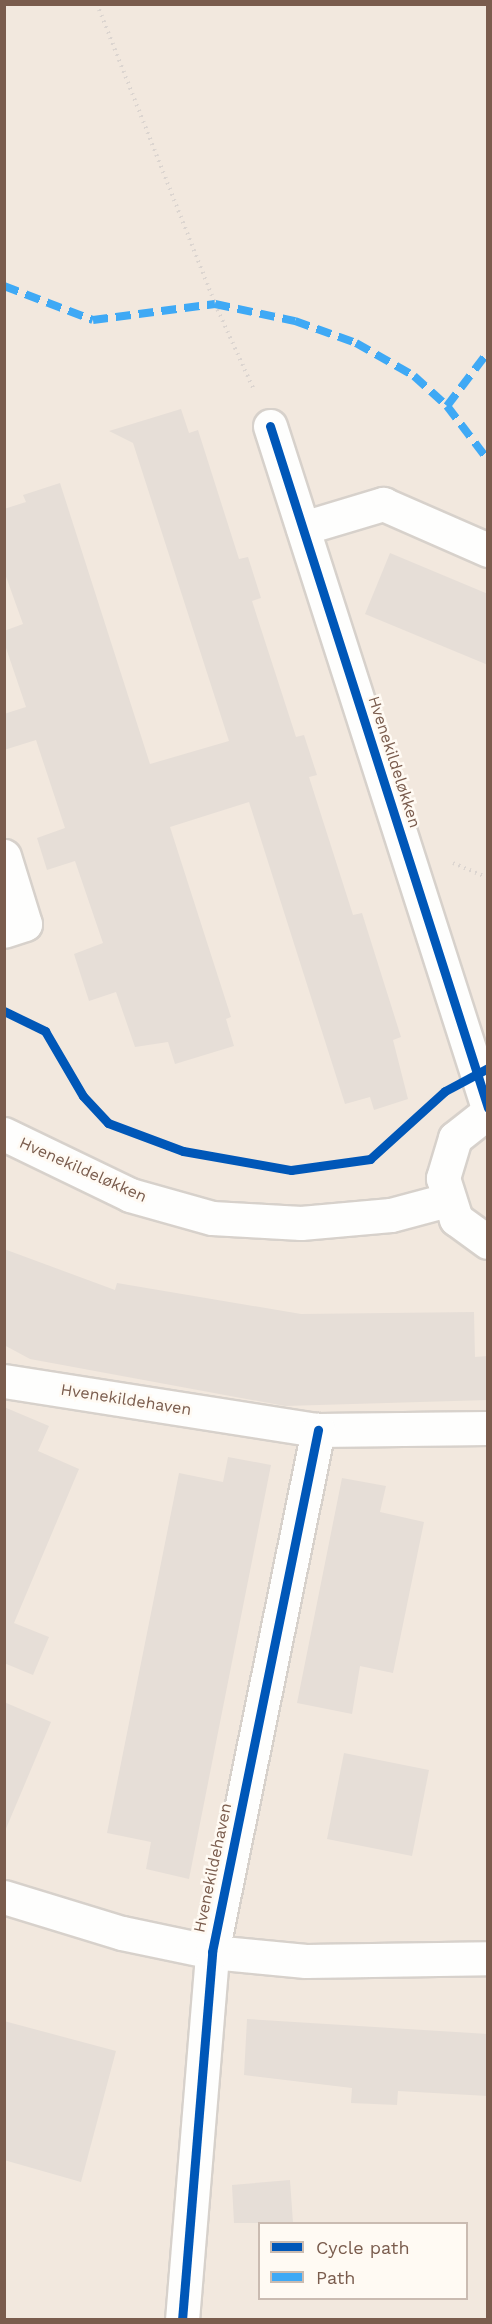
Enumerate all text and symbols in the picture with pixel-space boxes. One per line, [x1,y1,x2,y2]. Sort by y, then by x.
street label: Hvenekildeløkken [364,694,424,830]
street label: Hvenekildeløkken [16,1133,150,1207]
street label: Hvenekildehaven [59,1380,193,1420]
street label: Hvenekildehaven [190,1801,236,1935]
legend [258,2222,468,2300]
text: Cycle path [316,2237,410,2258]
text: Path [316,2267,356,2288]

